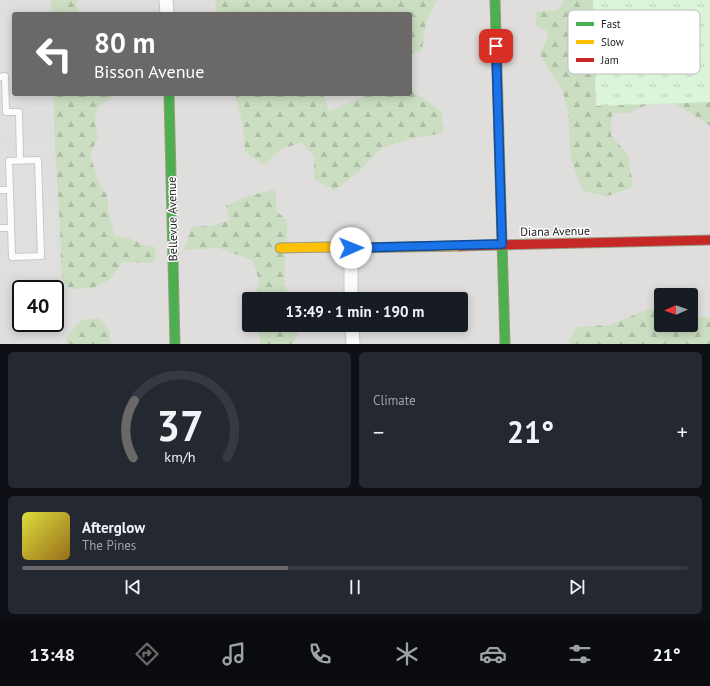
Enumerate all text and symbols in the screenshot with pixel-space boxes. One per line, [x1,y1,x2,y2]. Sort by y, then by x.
legend [568,10,700,74]
text: Fast [601,17,621,31]
text: 80 m [94,24,155,61]
icon: left [28,28,80,80]
pin [479,29,513,63]
icon: arrive [485,35,507,57]
text: Slow [601,35,624,49]
text: Jam [600,53,619,67]
text: Bisson Avenue [94,60,204,83]
street label: Bellevue Avenue [164,177,180,261]
street label: Diana Avenue [520,223,590,239]
position arrow [330,227,372,269]
speed limit sign: 40 [12,280,64,332]
north arrow [654,288,698,332]
map controls [654,288,698,332]
text: 13:49 · 1 min · 190 m [286,302,424,321]
text: Climate [373,392,416,409]
text: 37 [156,399,203,452]
text: 21° [507,412,554,451]
text: − [373,418,384,446]
text: + [677,418,688,446]
text: km/h [164,447,195,466]
text: Afterglow [82,518,145,537]
text: The Pines [82,537,136,554]
icon: previous [122,576,144,598]
icon: pause [344,576,366,598]
icon: next [566,576,588,598]
icon: directions [133,640,161,668]
icon: music [220,640,248,668]
icon: phone [306,640,334,668]
icon: climate [393,640,421,668]
icon: car [479,640,507,668]
icon: filters [566,640,594,668]
text: 13:48 [29,643,75,666]
text: 21° [652,643,681,666]

